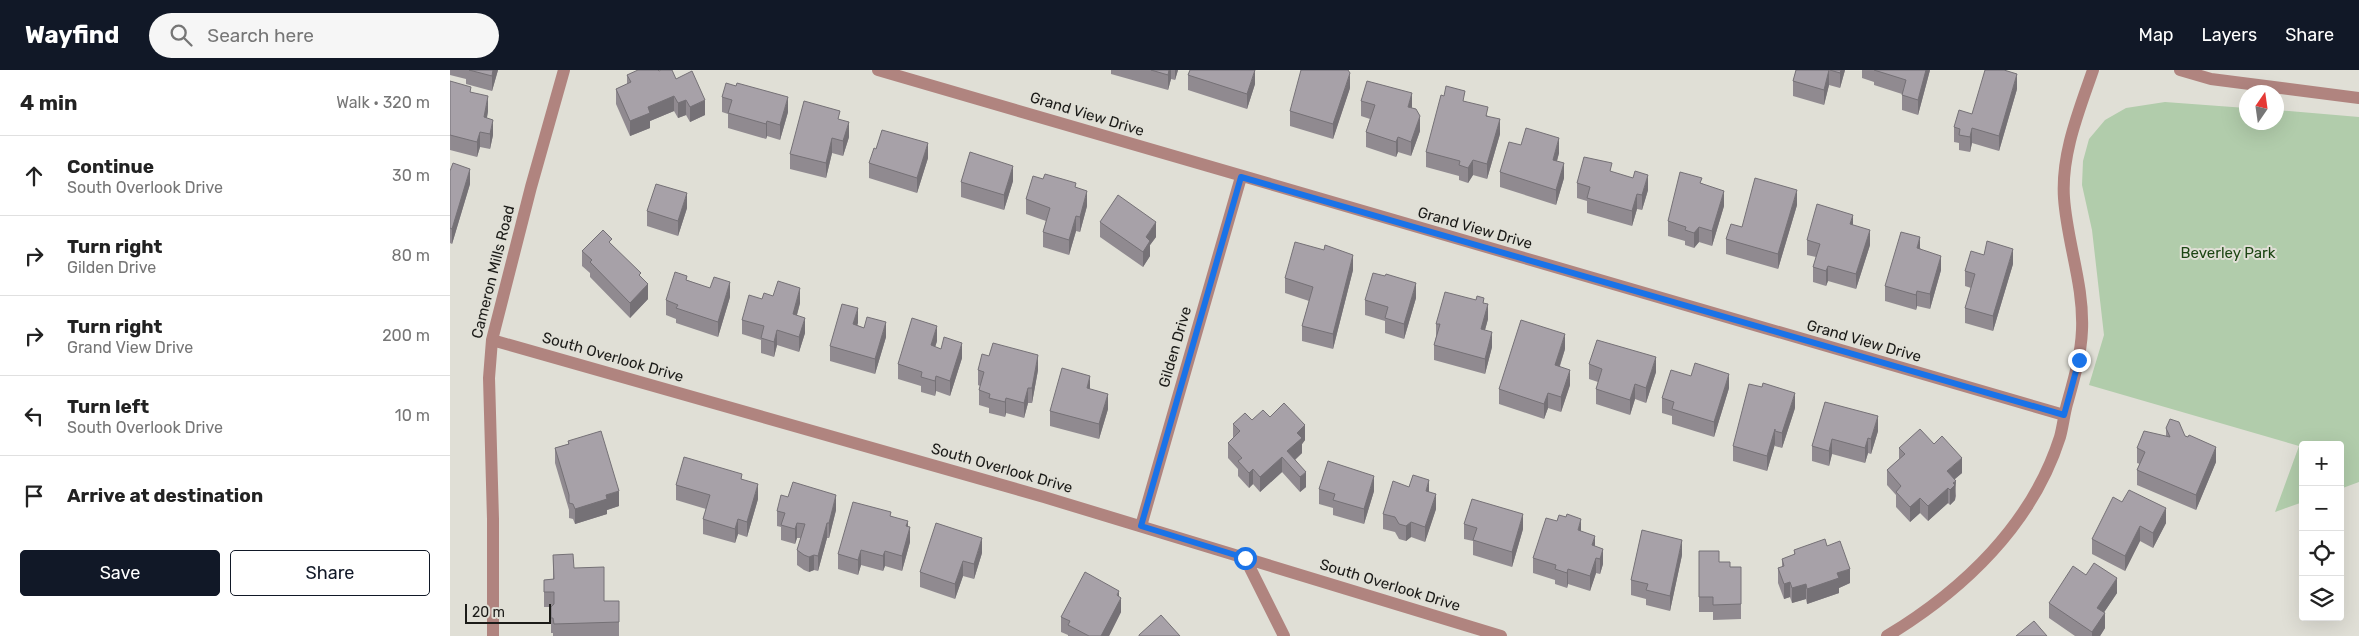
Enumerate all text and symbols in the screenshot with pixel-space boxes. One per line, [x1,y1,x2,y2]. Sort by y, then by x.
search box [149,13,499,58]
text: Wayfind [25,21,119,49]
icon: search [167,21,195,49]
text: Search here [207,24,314,47]
text: Map [2139,24,2174,46]
text: Layers [2202,24,2257,46]
text: Share [2285,24,2334,46]
north arrow [2239,85,2284,130]
street label: Grand View Drive [1028,88,1146,140]
text: 4 min [20,90,78,115]
text: Walk · 320 m [336,93,430,112]
text: Continue [67,155,154,178]
icon: ahead [20,162,48,190]
text: 30 m [392,166,430,185]
text: South Overlook Drive [67,178,223,197]
street label: Grand View Drive [1416,203,1534,253]
street label: Cameron Mills Road [468,204,518,340]
text: Turn right [67,235,162,258]
icon: right [20,242,48,270]
park label: Beverley Park [2181,244,2276,262]
text: 80 m [392,246,430,265]
text: Gilden Drive [67,258,156,277]
street label: Gilden Drive [1155,304,1195,390]
text: Turn right [67,315,162,338]
street label: Grand View Drive [1805,316,1923,366]
icon: right [20,322,48,350]
text: 200 m [382,326,430,345]
street label: South Overlook Drive [540,328,686,386]
text: Grand View Drive [67,338,193,357]
route end [2068,349,2091,372]
text: Turn left [67,395,149,418]
icon: left [20,402,48,430]
text: 10 m [395,406,430,425]
text: South Overlook Drive [67,418,223,437]
street label: South Overlook Drive [929,439,1075,497]
map controls [2299,441,2344,621]
button: + [2299,441,2344,486]
icon: arrive [20,482,48,510]
text: Arrive at destination [67,484,263,507]
button: − [2299,486,2344,531]
button: locate [2299,531,2344,576]
route start [1234,547,1257,570]
button: Save [20,550,220,596]
button: Share [230,550,430,596]
street label: South Overlook Drive [1317,555,1463,615]
button: layers [2299,576,2344,621]
scale bar [465,601,551,624]
text: 20 m [472,604,505,621]

